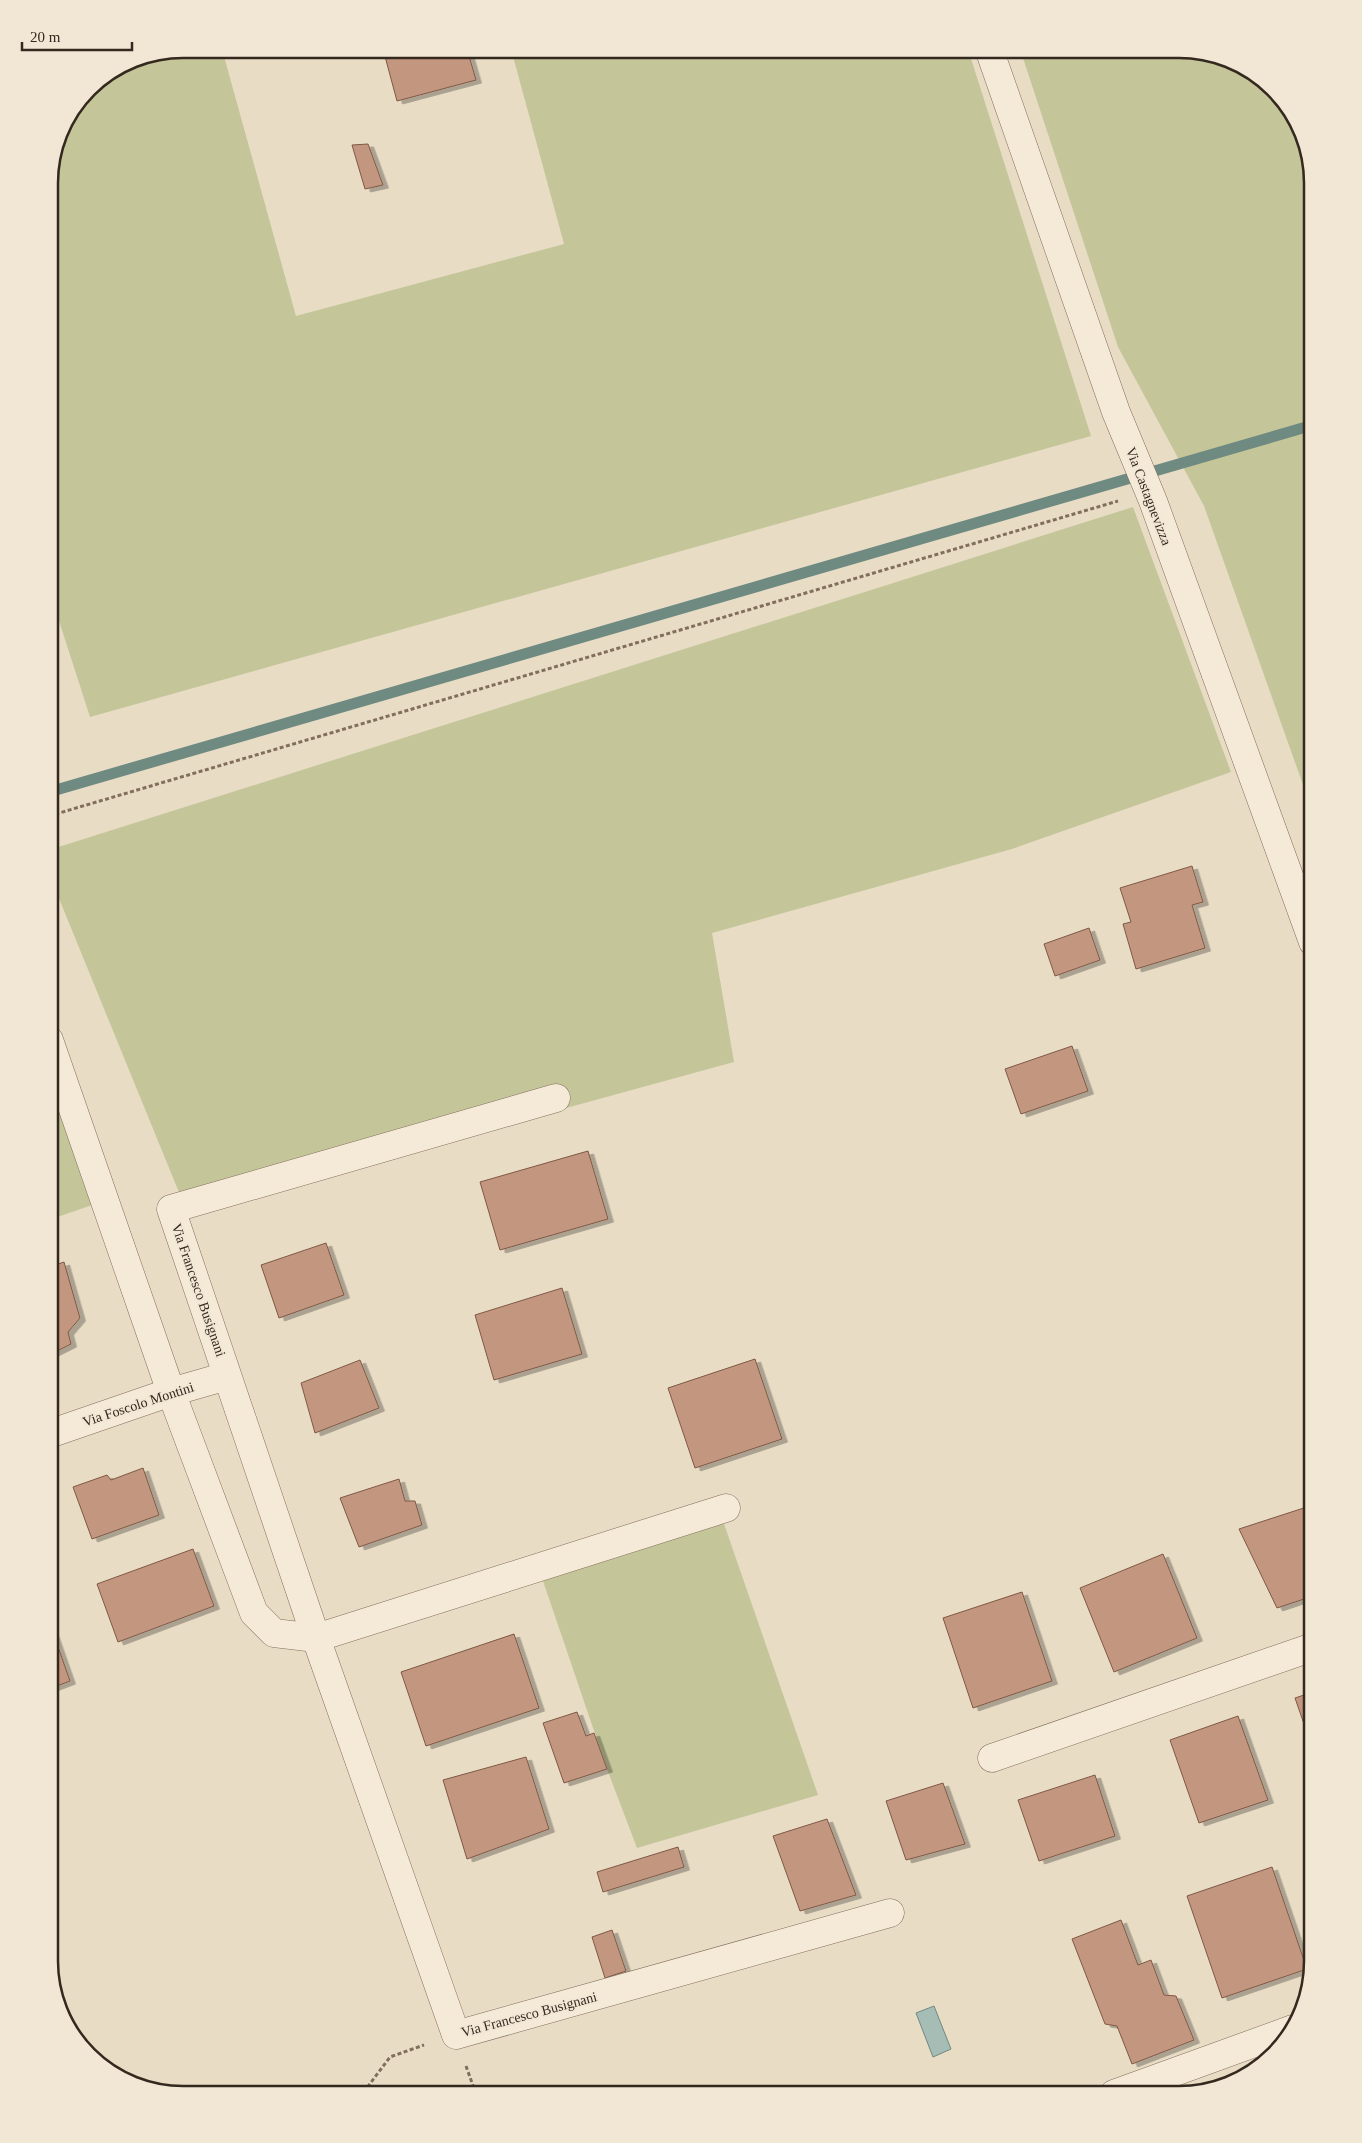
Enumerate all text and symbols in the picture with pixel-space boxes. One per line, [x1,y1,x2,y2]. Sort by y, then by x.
scale bar [22,20,132,52]
text: 20 m [30,29,61,45]
street label: Via Castagnevizza [1123,445,1174,548]
street label: Via Francesco Busignani [169,1222,228,1359]
street label: Via Foscolo Montini [81,1379,196,1430]
street label: Via Francesco Busignani [460,1989,599,2040]

